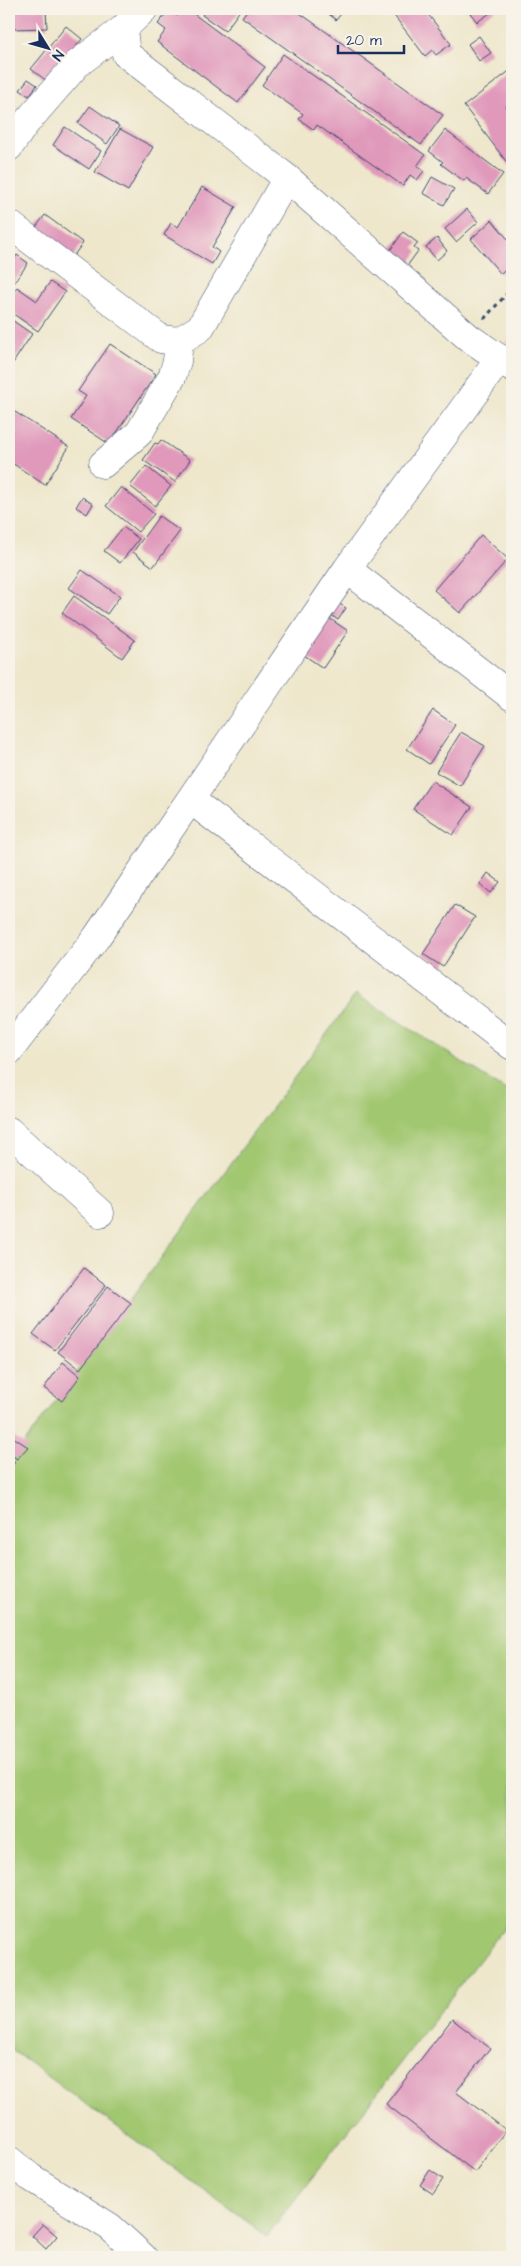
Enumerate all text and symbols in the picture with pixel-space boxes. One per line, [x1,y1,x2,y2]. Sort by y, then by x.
north arrow [22,22,72,72]
scale bar [338,22,405,54]
text: 20 m [346,30,382,51]
text: N [47,46,68,65]

